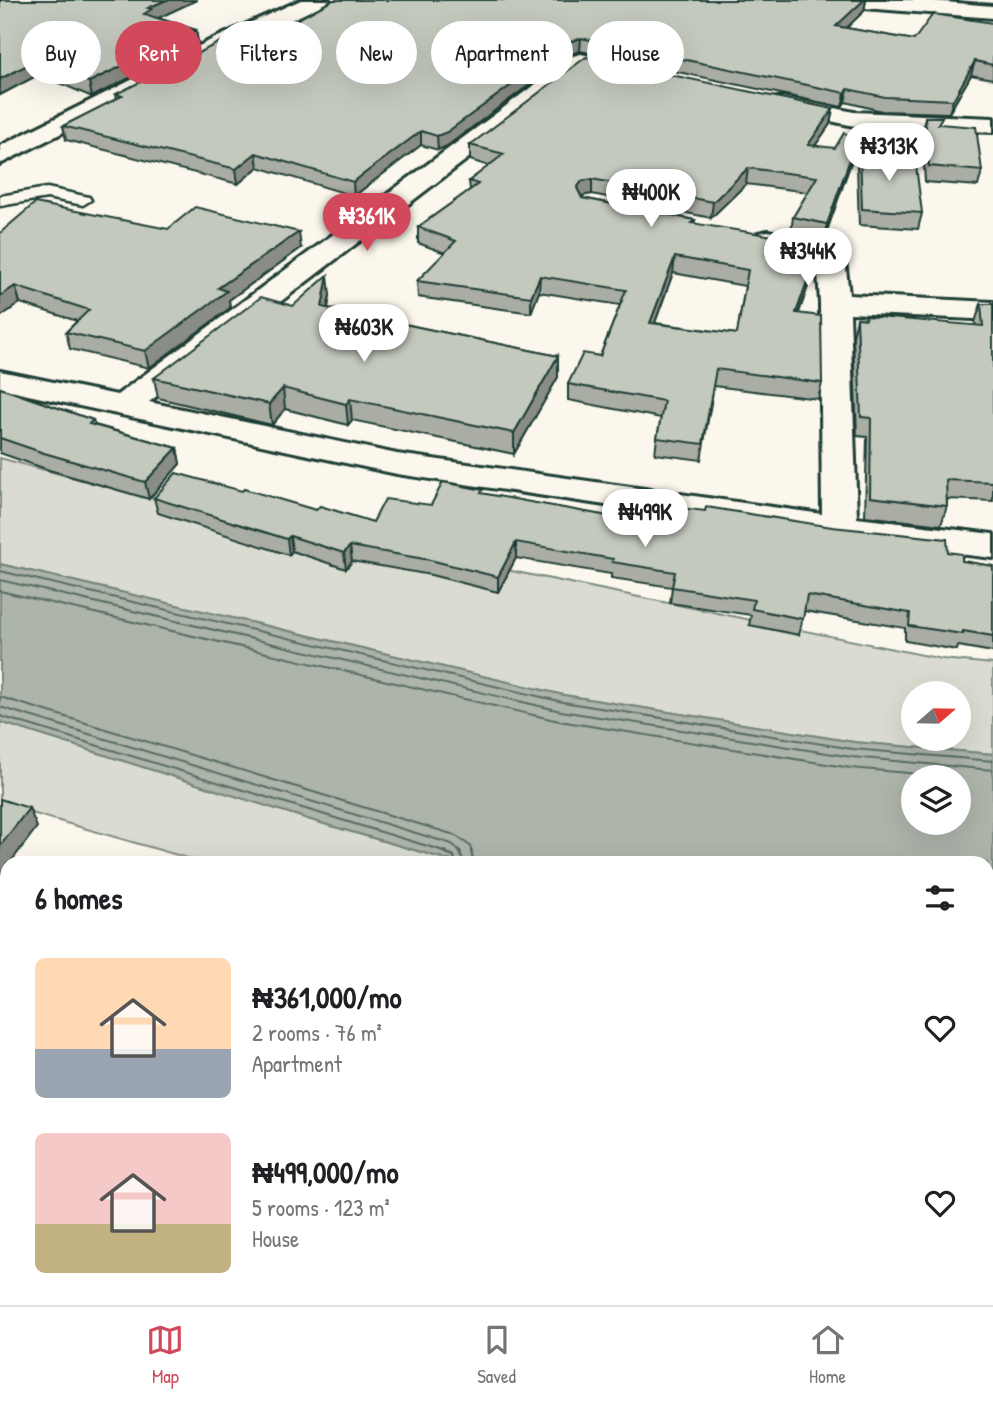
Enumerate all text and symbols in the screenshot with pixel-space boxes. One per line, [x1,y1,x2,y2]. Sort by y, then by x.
chip: Buy [21,21,101,84]
chip: Rent [115,21,202,84]
chip: Filters [216,21,322,84]
chip: New [336,21,417,84]
chip: Apartment [431,21,573,84]
chip: House [587,21,684,84]
pin: ₦313K [840,124,938,183]
text: ₦313K [860,130,918,161]
pin: ₦400K [602,170,700,229]
text: ₦400K [622,176,680,207]
pin: ₦361K [318,194,416,253]
text: ₦361K [339,200,395,231]
pin: ₦344K [759,229,857,288]
text: ₦344K [780,235,836,266]
pin: ₦603K [315,304,413,364]
text: ₦603K [335,311,393,342]
pin: ₦499K [596,490,694,549]
text: ₦499K [618,496,672,527]
north arrow [901,681,971,751]
map controls [901,681,971,835]
button: layers [901,765,971,835]
text: 6 homes [35,878,122,918]
icon: filters [921,879,959,917]
text: ₦361,000/mo [252,977,402,1017]
icon: home [91,986,175,1070]
icon: heart [921,1009,959,1047]
text: 2 rooms · 76 m² [252,1017,382,1048]
text: Apartment [252,1048,342,1079]
text: ₦499,000/mo [252,1152,399,1192]
icon: home [91,1161,175,1245]
icon: heart [921,1184,959,1222]
text: 5 rooms · 123 m² [252,1192,390,1223]
text: House [252,1223,299,1254]
tab: Map [146,1321,184,1389]
tab: Saved [477,1321,516,1389]
tab: Home [809,1321,847,1389]

